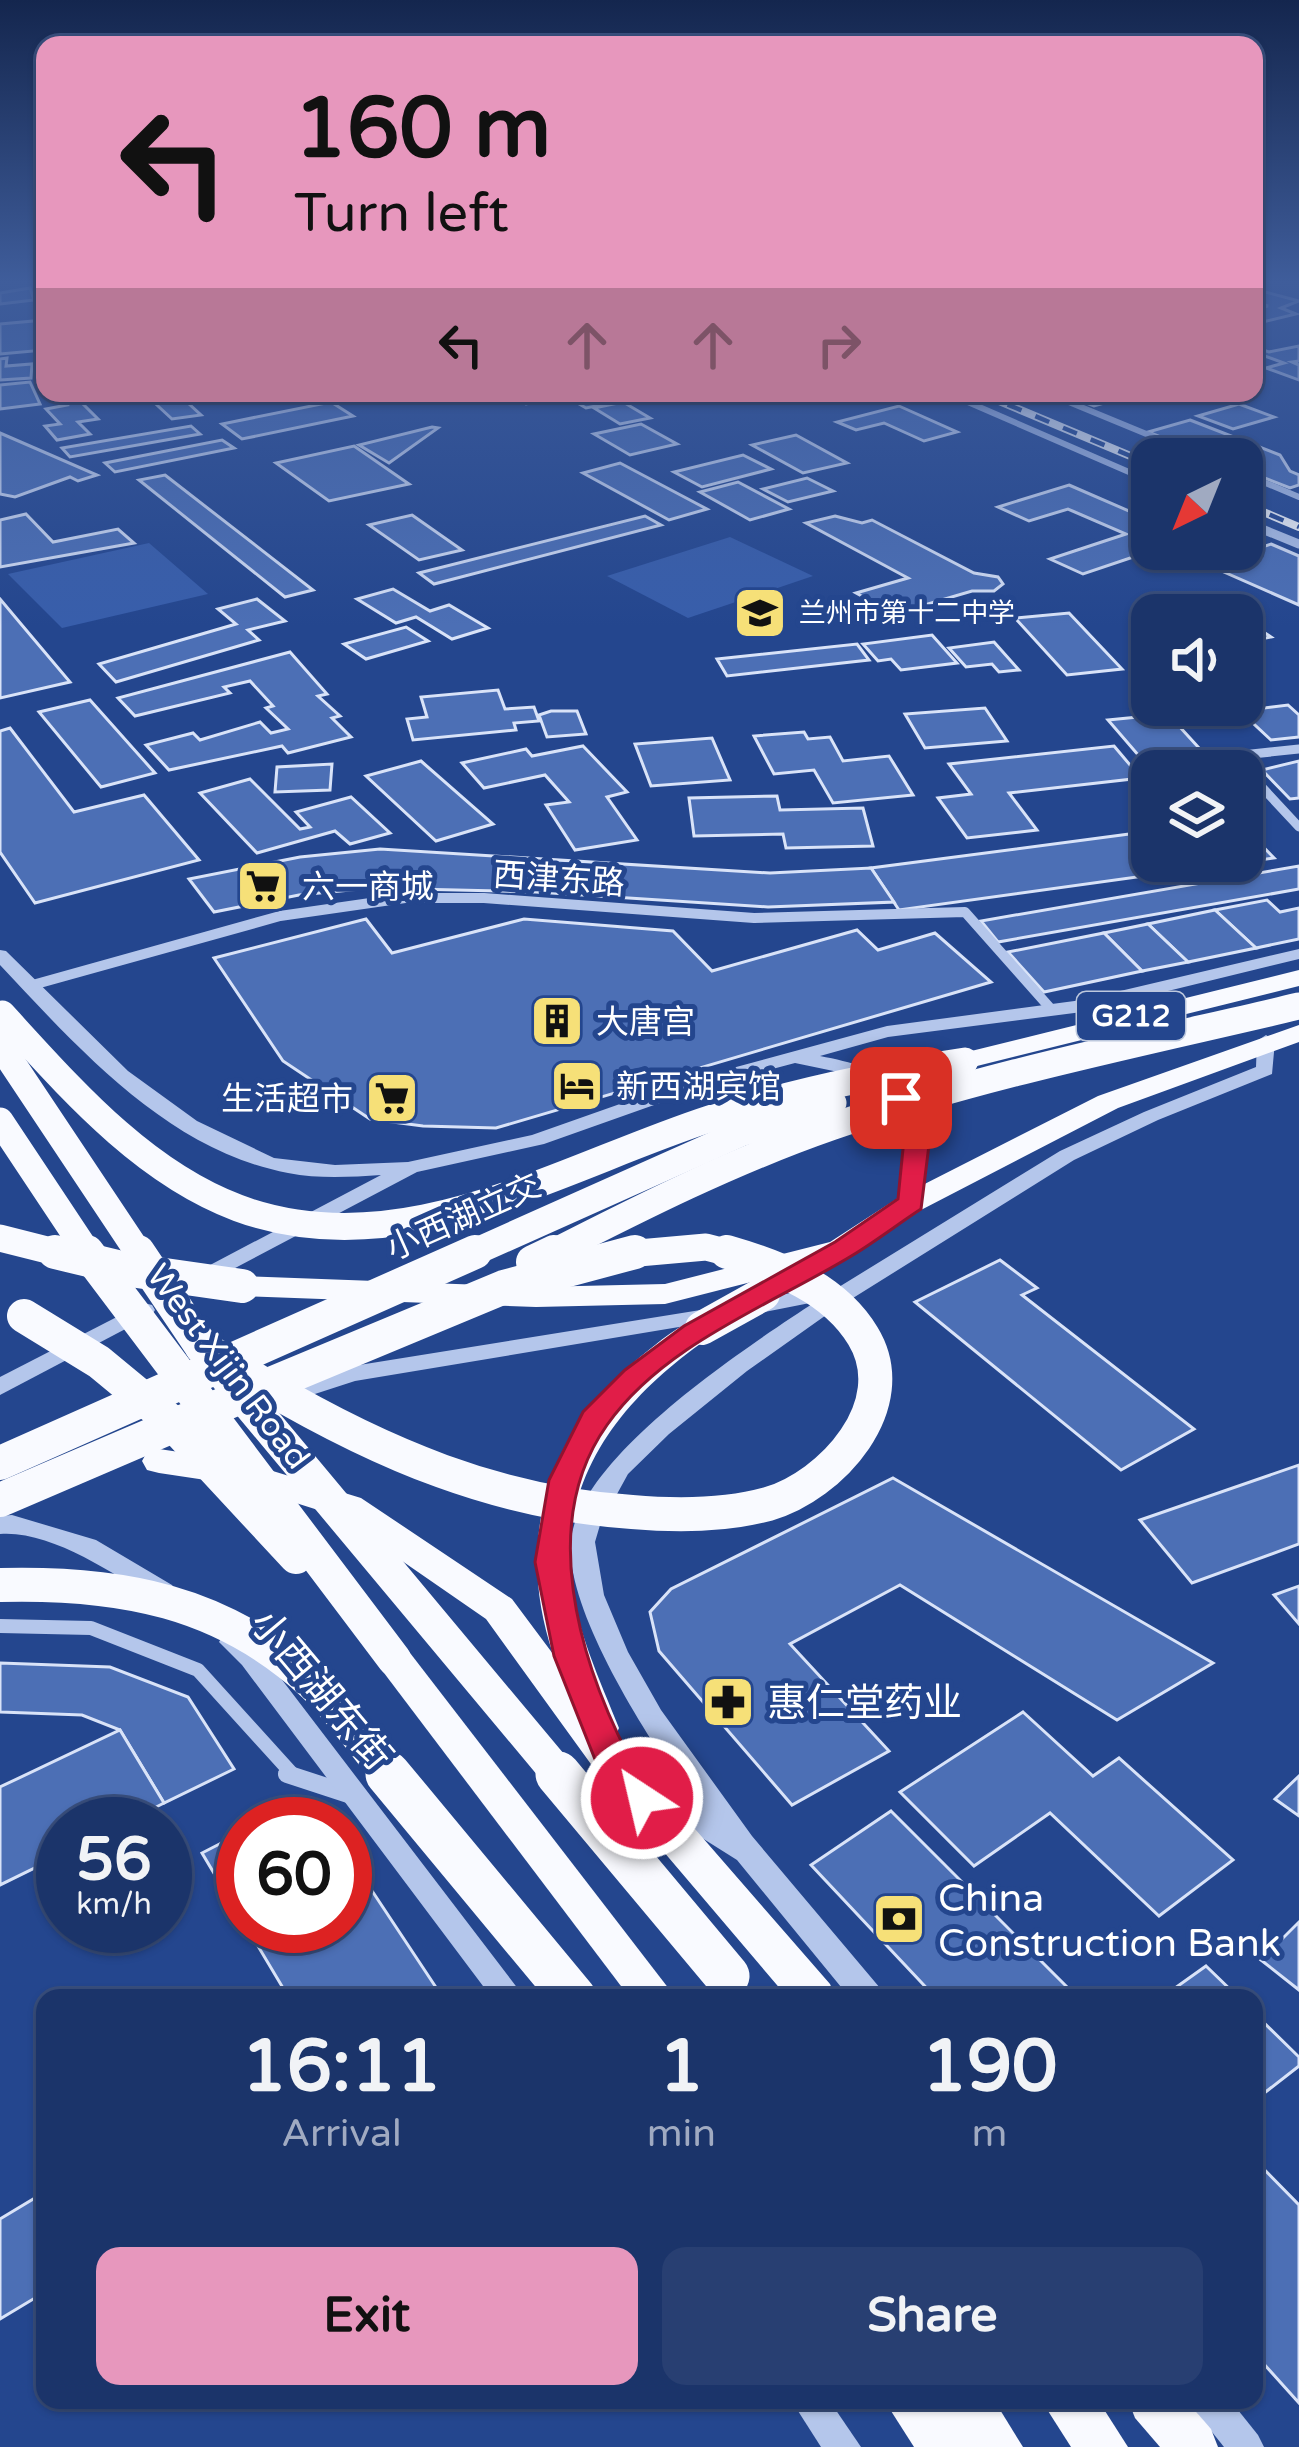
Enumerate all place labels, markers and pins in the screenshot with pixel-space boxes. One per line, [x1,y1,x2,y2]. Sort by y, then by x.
school or university icon: 兰州市第十二中学 [732,585,788,641]
place label: 兰州市第十二中学 [799,597,1015,630]
supermarket icon: 六一商城 [235,858,291,914]
place label: 六一商城 [302,868,434,907]
building icon: 大唐宫 [529,993,585,1049]
place label: 大唐宫 [596,1003,695,1042]
pin [850,1047,952,1149]
hotel icon: 新西湖宾馆 [549,1058,605,1114]
place label: 新西湖宾馆 [616,1068,781,1107]
supermarket icon: 生活超市 [364,1070,420,1126]
place label: 生活超市 [221,1080,353,1119]
pharmacy icon: 惠仁堂药业 [700,1674,756,1730]
place label: 惠仁堂药业 [767,1680,962,1727]
place label: China Construction Bank [938,1875,1281,1967]
bank icon: China Construction Bank [871,1891,927,1947]

